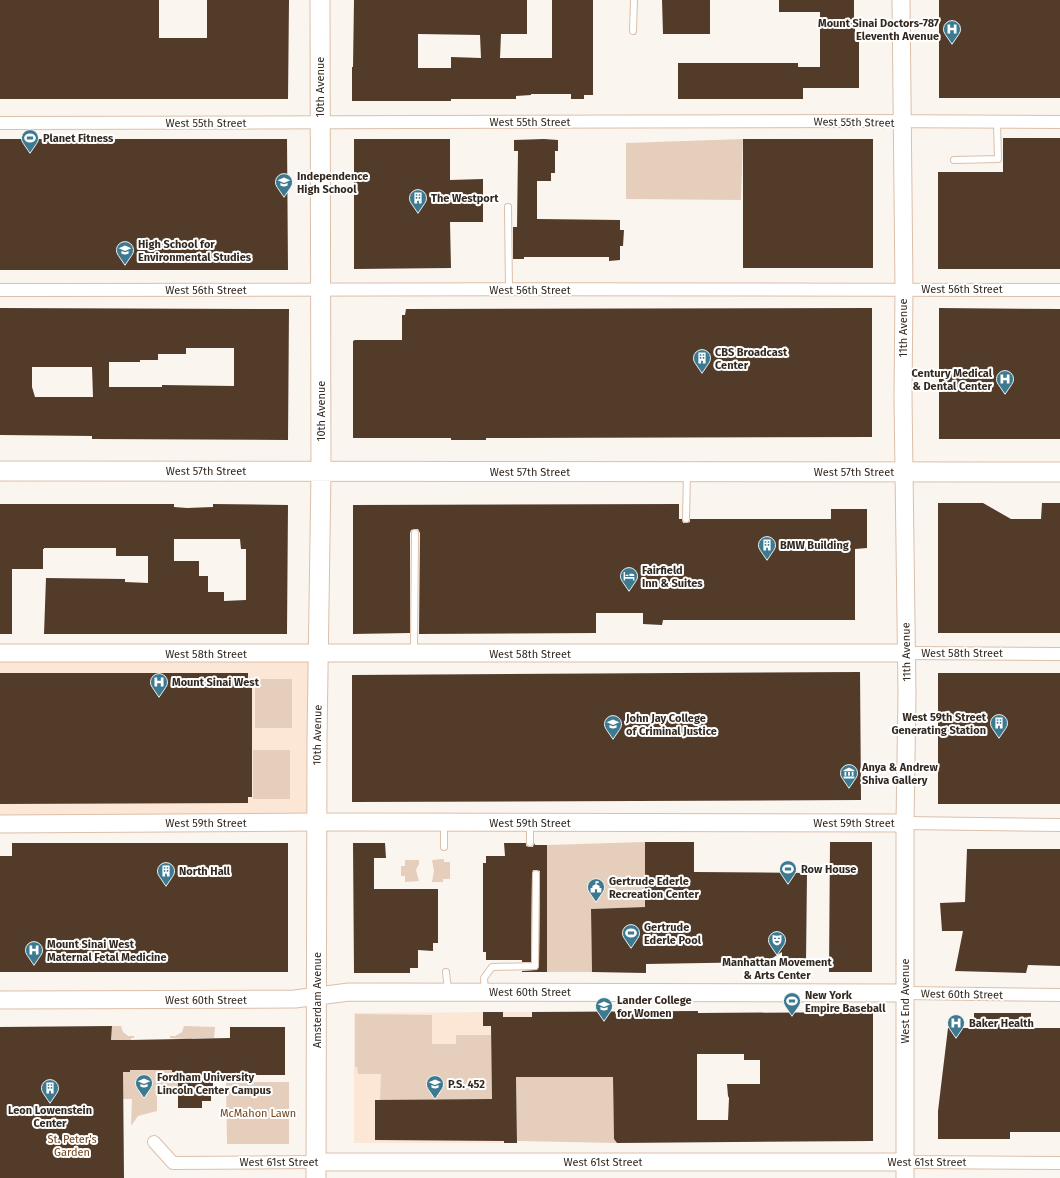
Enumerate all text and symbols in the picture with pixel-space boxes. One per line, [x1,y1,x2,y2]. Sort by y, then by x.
place label: Mount Sinai Doctors-787 Eleventh Avenue [818,17,939,43]
hospital icon: Mount Sinai Doctors-787 Eleventh Avenue [942,19,962,44]
street label: 10th Avenue [314,57,327,117]
street label: West 55th Street [813,115,895,130]
street label: West 55th Street [489,116,571,129]
street label: West 55th Street [165,117,247,130]
sports icon: Planet Fitness [20,128,40,153]
place label: Planet Fitness [43,132,114,145]
place label: Independence High School [297,170,368,196]
school or university icon: Independence High School [274,172,294,197]
building icon: The Westport [408,188,428,213]
place label: The Westport [431,192,499,205]
place label: High School for Environmental Studies [138,238,252,264]
school or university icon: High School for Environmental Studies [115,240,135,265]
street label: West 56th Street [921,283,1003,296]
street label: West 56th Street [165,284,247,297]
street label: West 56th Street [489,284,571,297]
street label: 11th Avenue [897,298,910,358]
place label: CBS Broadcast Center [715,346,788,372]
building icon: CBS Broadcast Center [692,348,712,373]
place label: Century Medical & Dental Center [911,367,993,393]
hospital icon: Century Medical & Dental Center [995,369,1015,394]
street label: 10th Avenue [315,381,328,441]
street label: West 57th Street [166,465,246,478]
street label: West 57th Street [490,466,570,479]
street label: West 57th Street [814,466,894,479]
building icon: BMW Building [757,535,777,560]
place label: BMW Building [780,539,850,552]
place label: Fairfield Inn & Suites [642,564,703,590]
hotel icon: Fairfield Inn & Suites [619,566,639,591]
street label: 11th Avenue [899,622,914,682]
street label: West 58th Street [921,647,1003,660]
street label: West 58th Street [165,648,247,661]
street label: West 58th Street [489,648,571,661]
hospital icon: Mount Sinai West [149,672,169,697]
place label: Mount Sinai West [172,676,260,689]
street label: 10th Avenue [310,705,325,765]
place label: West 59th Street Generating Station [891,711,987,737]
place label: John Jay College of Criminal Justice [625,712,717,738]
building icon: West 59th Street Generating Station [989,713,1009,738]
school or university icon: John Jay College of Criminal Justice [603,714,623,739]
place label: Anya & Andrew Shiva Gallery [861,761,938,787]
museum icon: Anya & Andrew Shiva Gallery [839,763,859,788]
street label: West 59th Street [165,817,247,830]
street label: West 59th Street [489,817,571,830]
street label: West 59th Street [813,817,895,830]
sports icon: Row House [778,859,798,884]
building icon: North Hall [156,861,176,886]
place label: Row House [801,863,856,876]
place label: North Hall [179,865,231,878]
place label: Gertrude Ederle Recreation Center [609,875,699,901]
public building icon: Gertrude Ederle Recreation Center [586,877,606,902]
place label: Gertrude Ederle Pool [644,921,702,947]
sports icon: Gertrude Ederle Pool [621,923,641,948]
theatre icon: Manhattan Movement & Arts Center [767,930,787,955]
place label: Mount Sinai West Maternal Fetal Medicine [47,938,167,964]
hospital icon: Mount Sinai West Maternal Fetal Medicine [24,940,44,965]
street label: Amsterdam Avenue [311,952,324,1048]
place label: Manhattan Movement & Arts Center [722,956,832,982]
street label: West End Avenue [899,958,912,1044]
street label: West 60th Street [489,986,571,999]
street label: West 60th Street [921,987,1003,1002]
place label: New York Empire Baseball [805,989,886,1015]
sports icon: New York Empire Baseball [782,991,802,1016]
street label: West 60th Street [165,994,247,1007]
place label: Lander College for Women [617,994,692,1020]
school or university icon: Lander College for Women [594,996,614,1021]
hospital icon: Baker Health [946,1013,966,1038]
place label: Baker Health [969,1017,1034,1030]
place label: Fordham University Lincoln Center Campus [157,1071,272,1097]
school or university icon: Fordham University Lincoln Center Campus [134,1073,154,1098]
school or university icon: P.S. 452 [425,1074,445,1099]
building icon: Leon Lowenstein Center [40,1078,60,1103]
place label: P.S. 452 [448,1078,485,1091]
place label: Leon Lowenstein Center [8,1104,92,1130]
park label: McMahon Lawn [220,1107,296,1120]
park label: St. Peter's Garden [47,1133,97,1159]
street label: West 61st Street [240,1156,318,1169]
street label: West 61st Street [564,1156,642,1169]
street label: West 61st Street [888,1156,966,1169]

